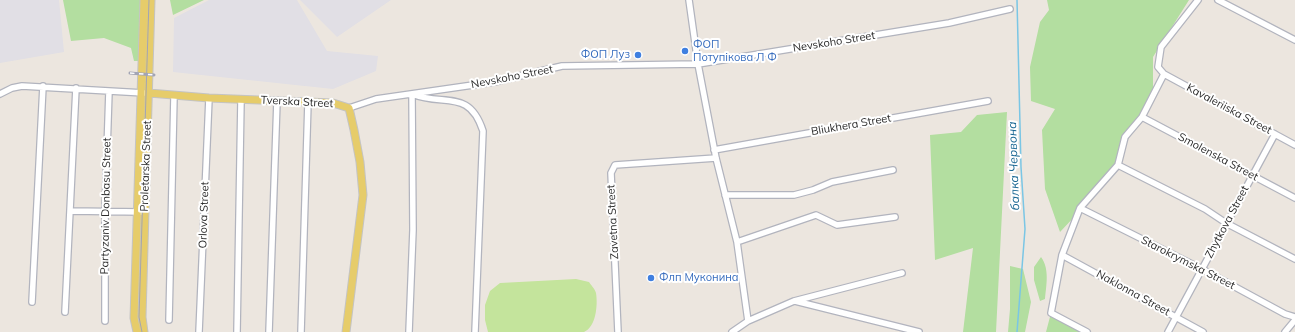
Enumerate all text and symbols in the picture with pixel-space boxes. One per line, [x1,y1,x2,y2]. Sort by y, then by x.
street label: Nevskoho Street [792,29,876,55]
place label: ФОП Потупікова Л Ф [693,38,777,64]
marker: ФОП Потупікова Л Ф [680,46,690,56]
place label: ФОП Луз [581,48,630,62]
marker: ФОП Луз [633,50,643,60]
street label: Nevskoho Street [470,63,554,91]
street label: Kavaleriiska Street [1184,81,1274,137]
street label: Tverska Street [260,94,334,110]
street label: Bliukhera Street [810,111,892,139]
street label: Proletarska Street [138,120,154,212]
water label: балка Червона [1005,121,1023,211]
street label: Smolenska Street [1176,130,1260,184]
street label: Partyzaniv Donbasu Street [98,138,114,274]
street label: Orlova Street [196,181,212,249]
street label: Zavetna Street [604,184,622,260]
street label: Zhytkova Street [1202,184,1252,260]
street label: Starokrymska Street [1139,234,1237,292]
street label: Naklonna Street [1094,267,1172,319]
place label: Флп Муконина [659,271,739,285]
marker: Флп Муконина [646,273,656,283]

